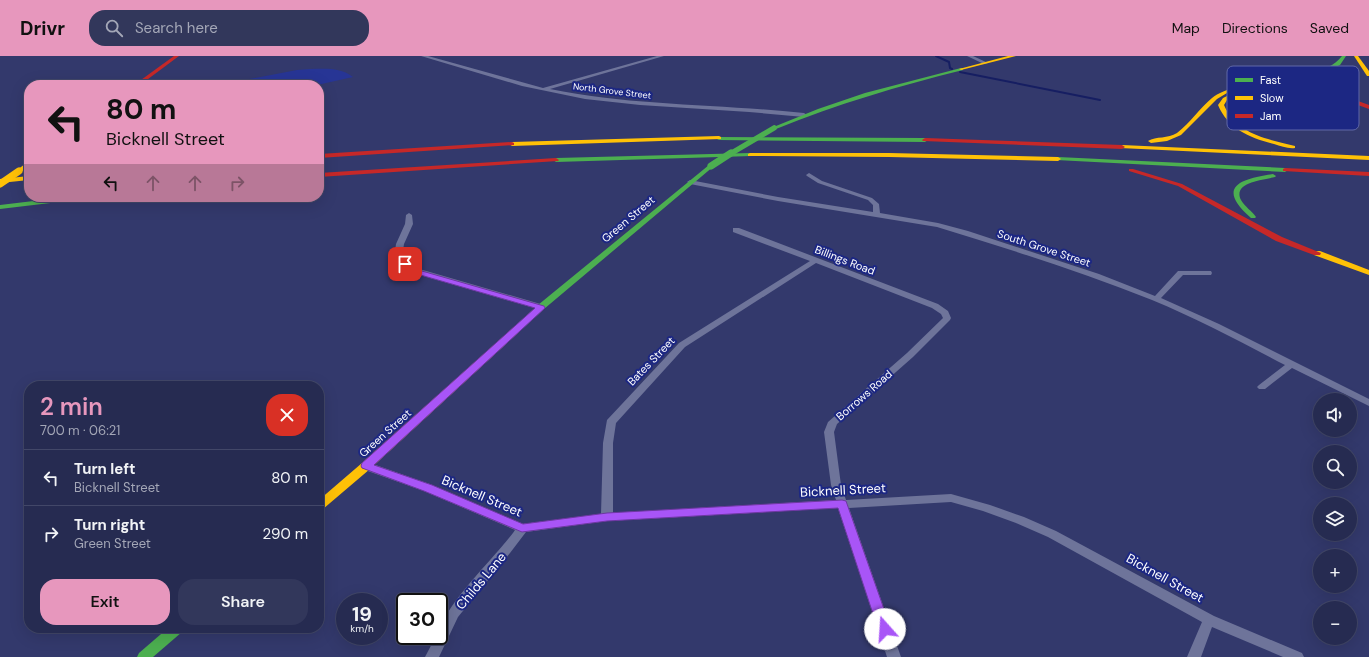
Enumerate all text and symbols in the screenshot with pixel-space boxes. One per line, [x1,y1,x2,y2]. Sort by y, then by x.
search box [89,10,369,46]
text: Drivr [20,16,65,41]
icon: search [103,17,125,39]
text: Search here [135,18,218,38]
text: Map [1172,19,1200,37]
text: Directions [1222,19,1288,37]
text: Saved [1310,19,1349,37]
legend [1227,66,1359,130]
text: Fast [1260,73,1281,87]
street label: North Grove Street [572,80,652,102]
text: 80 m [106,91,176,128]
text: Slow [1260,91,1284,105]
icon: left [40,96,92,148]
text: Jam [1260,109,1281,123]
text: Bicknell Street [106,127,225,151]
icon: left [100,172,122,194]
icon: ahead [142,172,164,194]
icon: ahead [184,172,206,194]
icon: right [226,172,248,194]
street label: Green Street [599,193,657,245]
street label: South Grove Street [996,226,1092,270]
street label: Billings Road [813,242,877,278]
pin [388,247,422,281]
icon: arrive [394,253,416,275]
street label: Bates Street [624,334,678,388]
street label: Borrows Road [833,367,895,423]
text: 2 min [40,391,103,422]
map controls [1313,393,1357,645]
button: sound [1313,393,1357,437]
button: close [266,394,308,436]
street label: Green Street [356,406,414,460]
text: 700 m · 06:21 [40,422,120,439]
button: search [1313,445,1357,489]
text: Turn left [74,459,135,479]
icon: left [40,467,62,489]
text: 80 m [271,468,308,488]
street label: Bicknell Street [439,471,525,521]
text: Bicknell Street [74,479,160,496]
street label: Bicknell Street [800,479,886,501]
button: layers [1313,497,1357,541]
text: Turn right [74,515,145,535]
icon: right [40,523,62,545]
text: 290 m [262,524,308,544]
text: Green Street [74,535,151,552]
street label: Childs Lane [452,549,510,613]
button: + [1313,549,1357,593]
street label: Bicknell Street [1123,550,1207,606]
button: Exit [40,579,170,625]
button: Share [178,579,308,625]
speed limit sign: 30 [396,593,448,645]
text: 19 [352,601,372,627]
button: − [1313,601,1357,645]
position arrow [864,608,906,650]
text: km/h [350,622,374,635]

